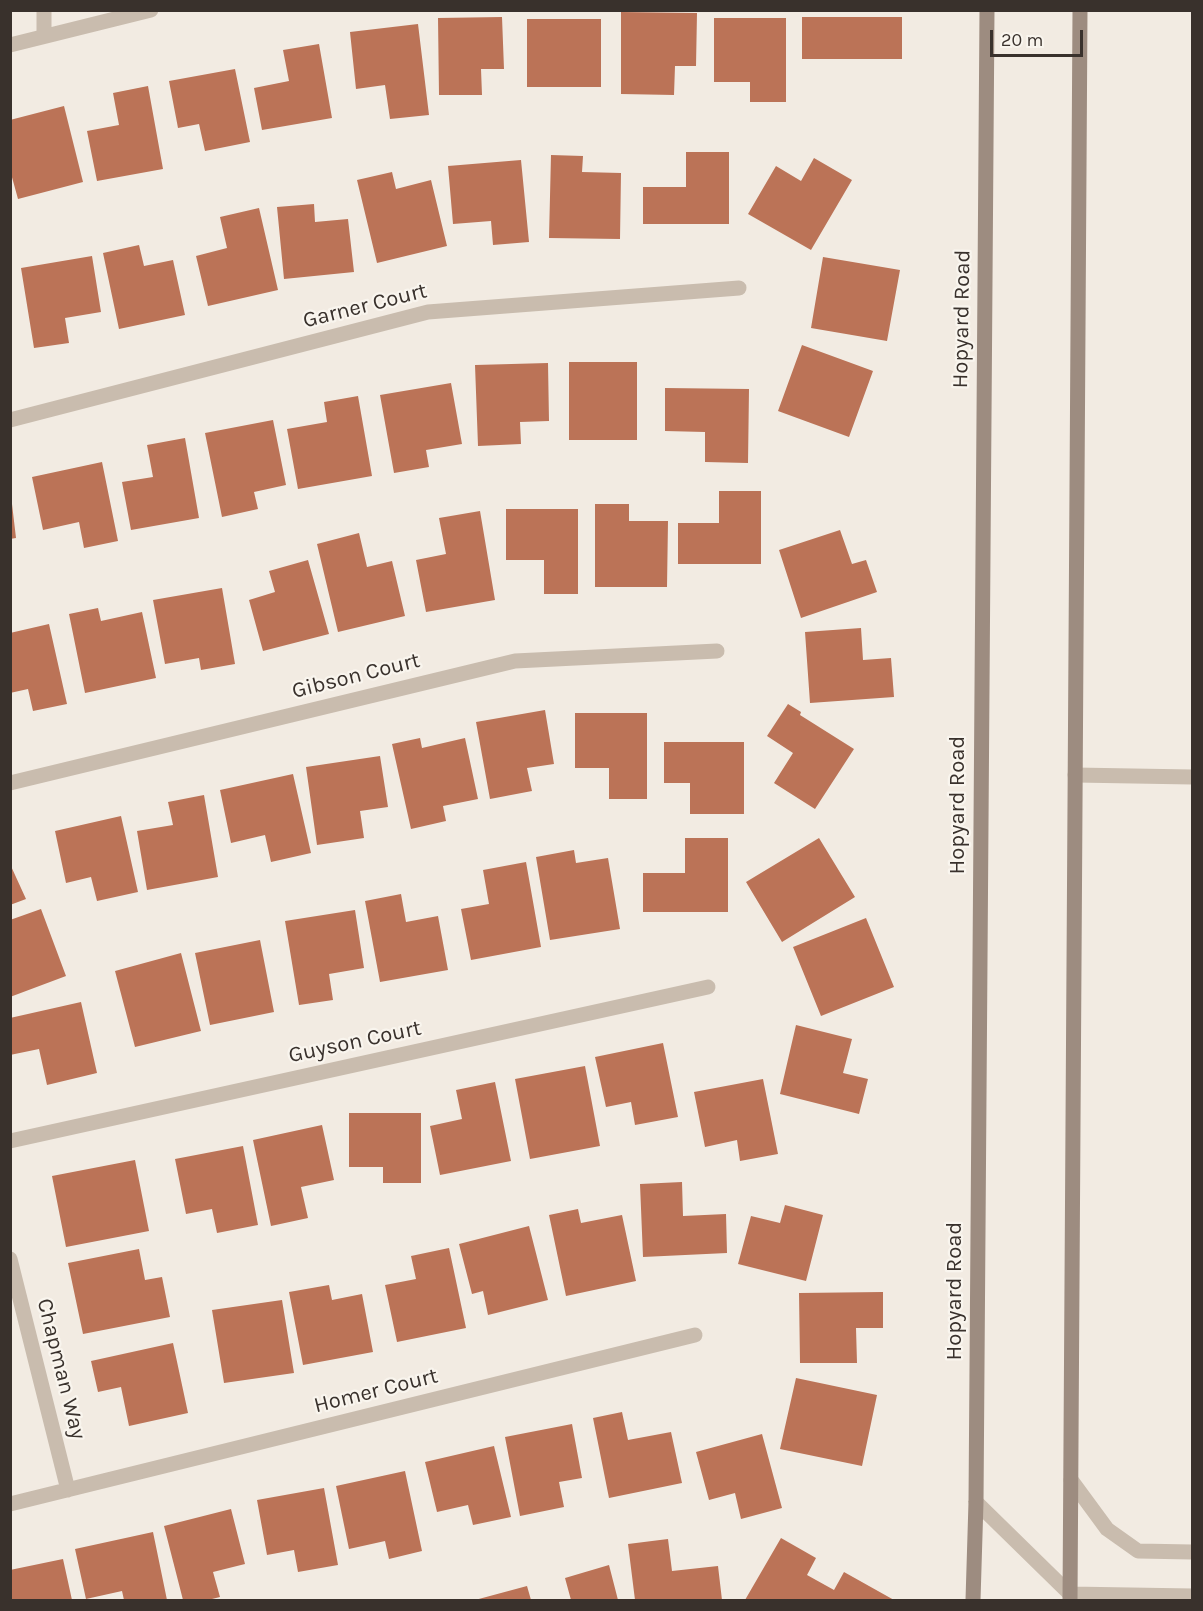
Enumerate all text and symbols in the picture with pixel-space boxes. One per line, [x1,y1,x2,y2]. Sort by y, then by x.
scale bar [993,18,1086,56]
text: 20 m [1001,29,1043,51]
street label: Hopyard Road [948,249,976,389]
street label: Garner Court [300,278,430,334]
street label: Gibson Court [289,647,423,705]
street label: Hopyard Road [945,736,971,874]
street label: Guyson Court [286,1015,424,1069]
street label: Hopyard Road [942,1222,968,1360]
street label: Chapman Way [31,1296,91,1442]
street label: Homer Court [311,1363,441,1419]

